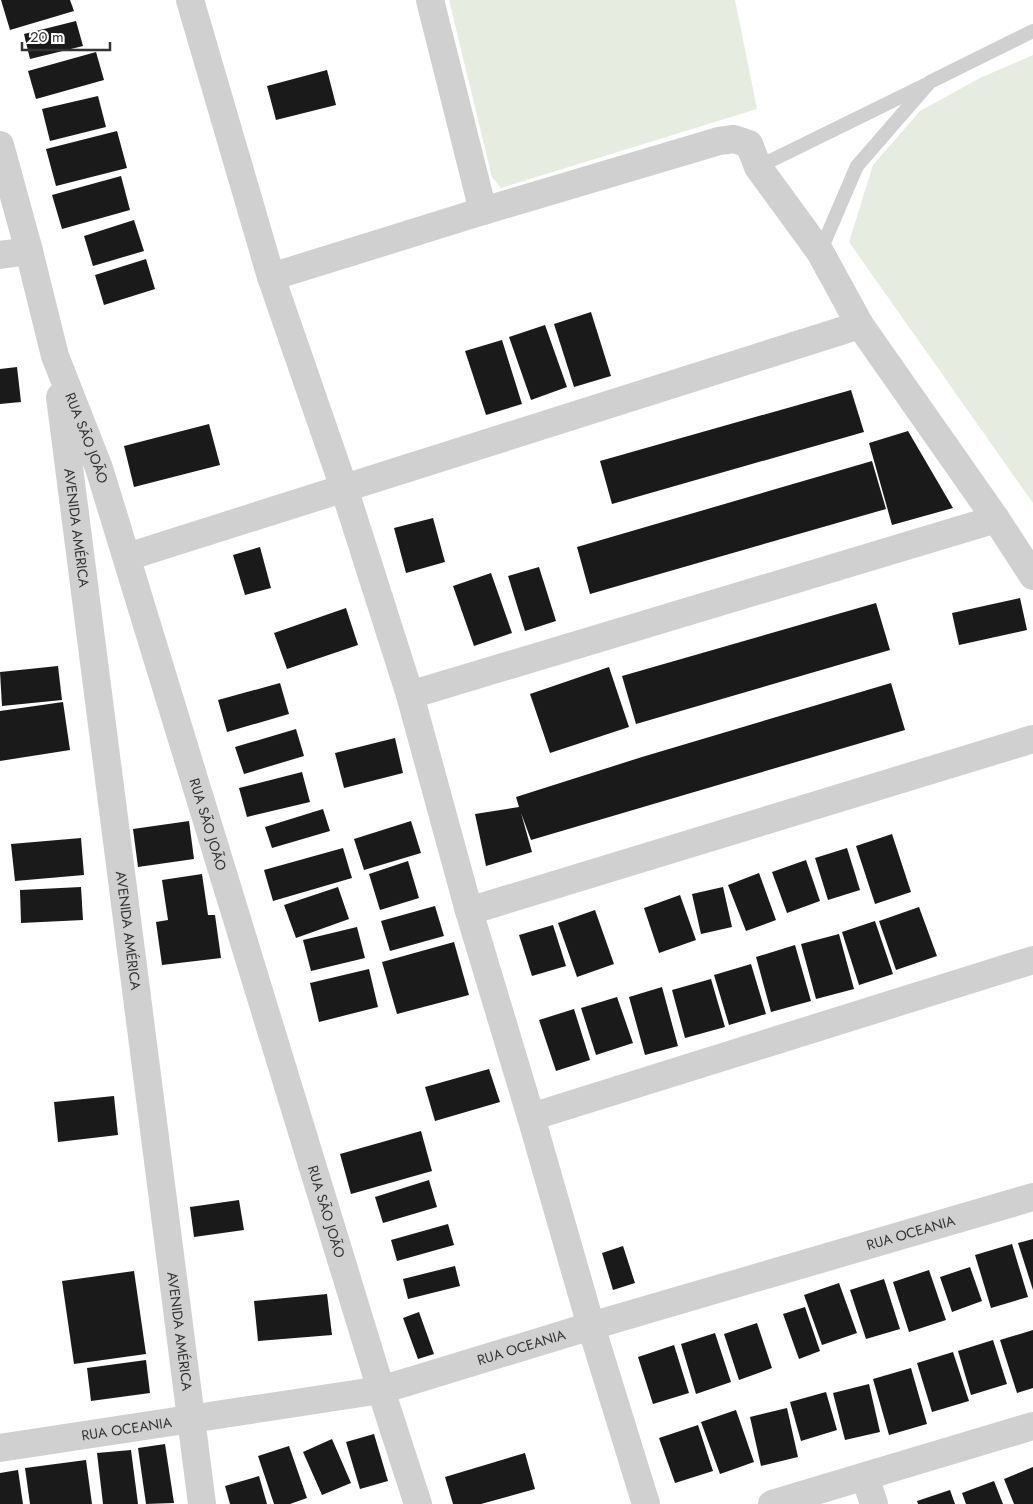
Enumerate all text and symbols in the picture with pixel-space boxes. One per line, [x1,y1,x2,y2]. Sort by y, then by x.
scale bar [22,20,110,52]
text: 20 m [30,26,64,48]
street label: RUA SÃO JOÃO [60,390,113,486]
street label: AVENIDA AMÉRICA [59,467,94,589]
street label: RUA SÃO JOÃO [184,776,232,873]
street label: AVENIDA AMÉRICA [111,870,146,992]
street label: RUA SÃO JOÃO [303,1163,350,1260]
street label: RUA OCEANIA [864,1210,958,1255]
street label: AVENIDA AMÉRICA [162,1271,197,1393]
street label: RUA OCEANIA [475,1324,569,1370]
street label: RUA OCEANIA [80,1412,174,1445]

